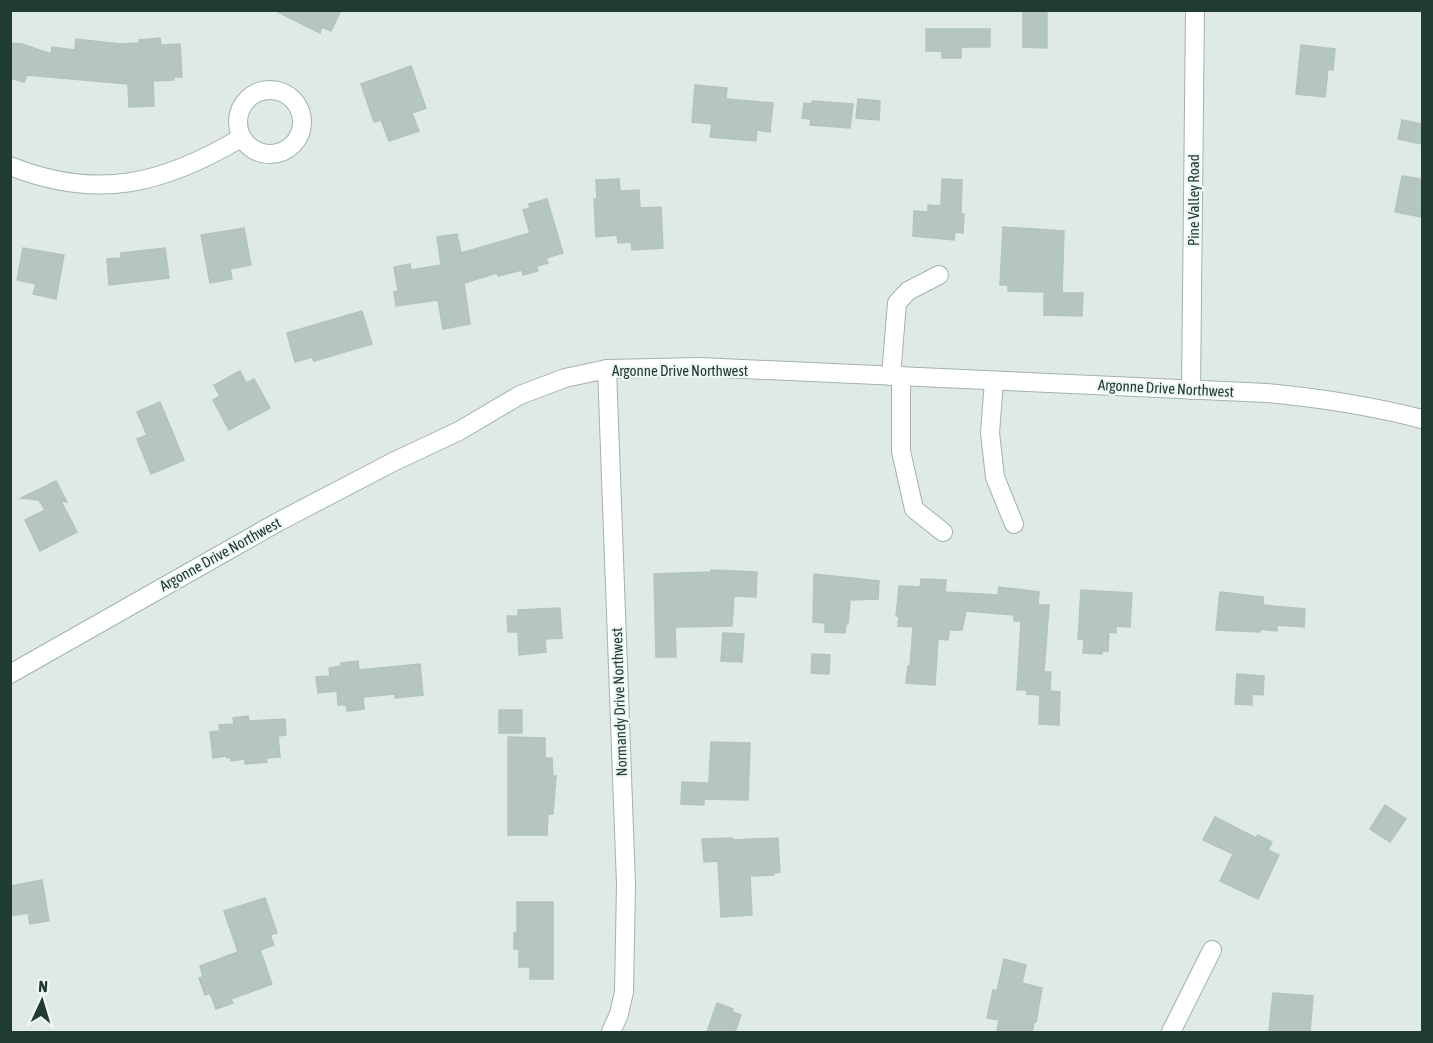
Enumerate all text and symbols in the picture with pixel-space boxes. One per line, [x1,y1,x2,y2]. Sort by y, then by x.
street label: Pine Valley Road [1185,154,1202,246]
street label: Argonne Drive Northwest [612,362,748,379]
street label: Argonne Drive Northwest [1098,376,1234,400]
street label: Argonne Drive Northwest [156,514,284,594]
street label: Normandy Drive Northwest [608,627,630,777]
north arrow [12,971,72,1031]
text: N [38,977,48,995]

